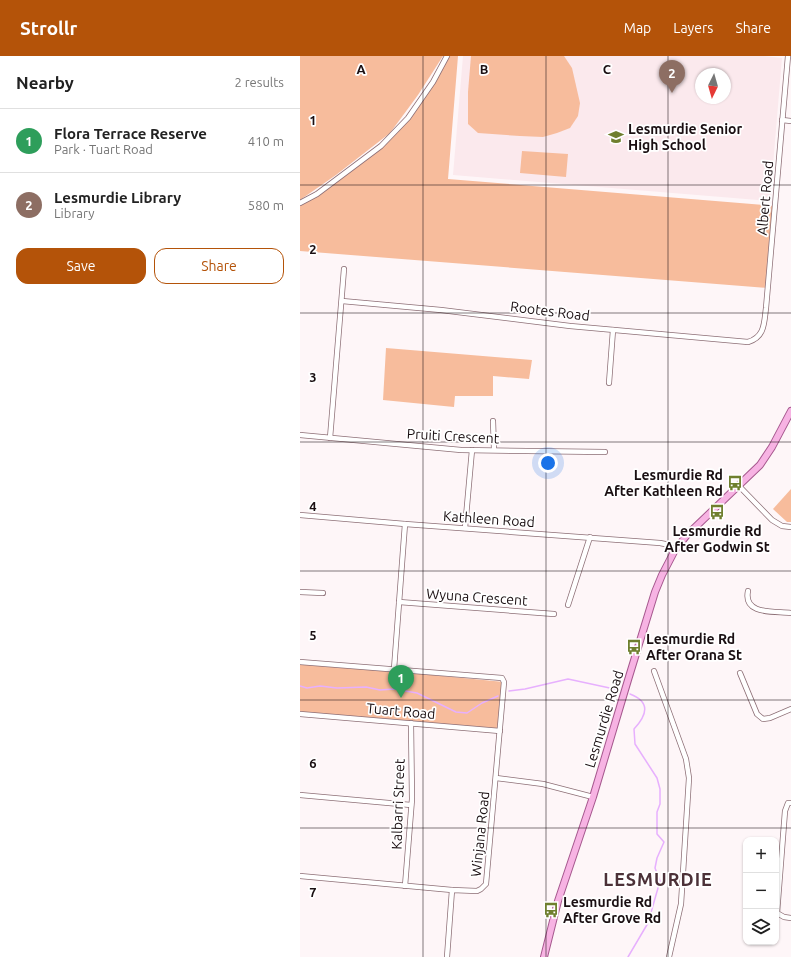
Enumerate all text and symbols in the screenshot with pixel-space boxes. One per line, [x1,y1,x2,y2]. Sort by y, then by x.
text: Strollr [20,17,77,39]
text: Map [624,20,651,36]
text: Layers [673,20,713,36]
text: Share [735,20,771,36]
pin: 2 [659,60,685,93]
text: A [356,62,366,76]
text: B [480,62,489,76]
text: C [603,62,612,76]
north arrow [695,68,731,104]
text: Nearby [16,73,74,92]
text: 2 results [234,75,284,89]
text: 1 [309,113,317,127]
place label: Lesmurdie Senior High School [628,121,742,153]
text: Flora Terrace Reserve [54,125,207,142]
school or university icon: Lesmurdie Senior High School [607,128,625,146]
text: 1 [25,134,33,148]
text: 410 m [248,134,284,148]
text: Park · Tuart Road [54,142,153,156]
street label: Albert Road [754,160,776,236]
text: Lesmurdie Library [54,189,181,206]
text: 2 [25,198,33,212]
text: 580 m [248,198,284,212]
text: Library [54,206,94,220]
text: 2 [309,242,317,256]
button: Save [16,248,146,284]
button: Share [154,248,284,284]
street label: Rootes Road [509,298,591,324]
text: 3 [309,370,317,384]
street label: Pruiti Crescent [406,426,500,446]
your location [538,453,558,473]
place label: Lesmurdie Rd After Kathleen Rd [604,467,723,499]
bus stop icon: Lesmurdie Rd After Kathleen Rd [726,474,744,492]
text: 4 [309,499,317,513]
bus stop icon: Lesmurdie Rd After Godwin St [708,503,726,521]
street label: Kathleen Road [443,508,535,530]
place label: Lesmurdie Rd After Godwin St [664,523,770,555]
street label: Wyuna Crescent [426,585,529,609]
text: 5 [309,628,317,642]
place label: Lesmurdie Rd After Orana St [646,631,742,663]
bus stop icon: Lesmurdie Rd After Orana St [625,638,643,656]
pin: 1 [388,665,414,698]
street label: Lesmurdie Road [582,668,626,770]
street label: Tuart Road [366,700,436,722]
text: 6 [309,756,317,770]
street label: Kalbarri Street [388,758,408,850]
street label: Winjana Road [468,790,492,878]
map controls [743,837,779,945]
button: + [743,837,779,873]
district label: LESMURDIE [603,869,713,889]
button: − [743,873,779,909]
text: 7 [309,885,317,899]
place label: Lesmurdie Rd After Grove Rd [563,894,661,926]
bus stop icon: Lesmurdie Rd After Grove Rd [542,901,560,919]
button: layers [743,909,779,945]

